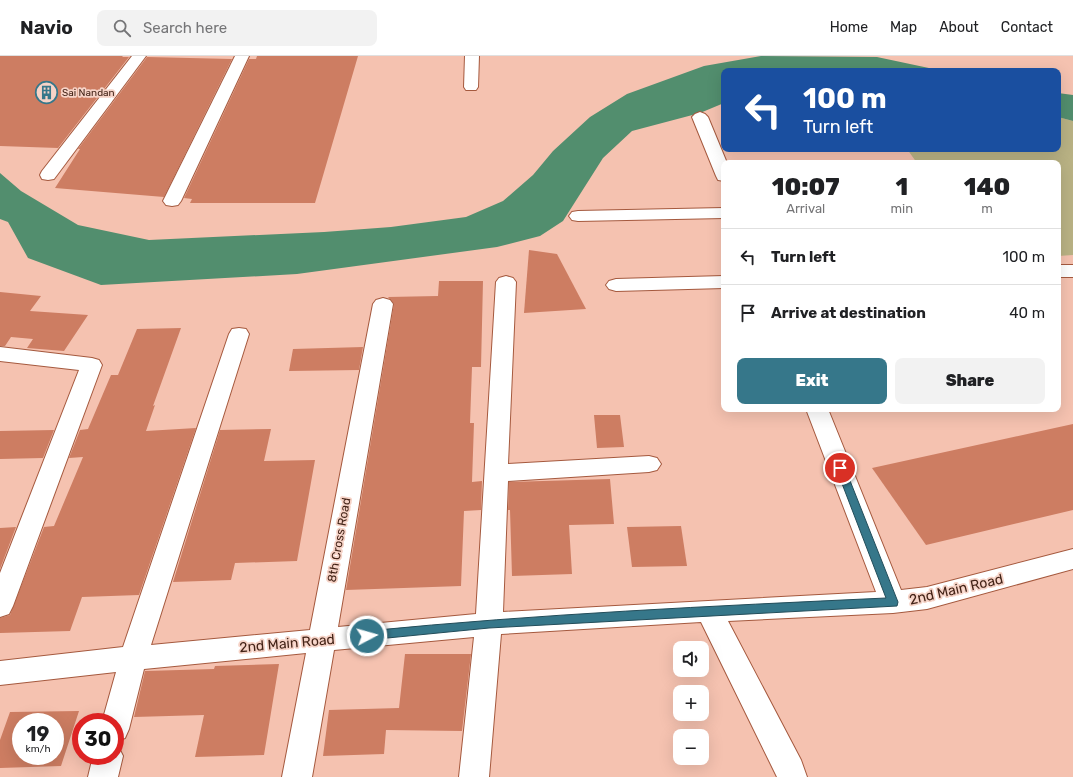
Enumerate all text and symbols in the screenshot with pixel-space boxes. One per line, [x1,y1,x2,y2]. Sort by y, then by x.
search box [97,10,377,46]
text: Navio [20,16,73,39]
icon: search [111,17,133,39]
text: Search here [143,19,227,37]
text: Home [830,19,868,36]
text: Map [890,19,917,36]
text: About [939,19,979,36]
text: Contact [1001,19,1053,36]
building icon: Sai Nandan [34,79,60,105]
text: 100 m [803,82,887,115]
icon: left [737,84,789,136]
place label: Sai Nandan [62,87,115,99]
text: Turn left [803,116,873,138]
text: 10:07 [772,173,840,201]
text: 1 [895,173,908,201]
text: 140 [964,173,1010,201]
text: Arrival [786,201,825,216]
text: min [890,201,913,216]
text: m [981,201,993,216]
icon: left [737,246,759,268]
text: Turn left [771,248,836,266]
text: 100 m [1003,248,1045,266]
icon: arrive [737,302,759,324]
text: Arrive at destination [771,304,926,322]
text: 40 m [1009,304,1045,322]
button: Exit [737,358,887,404]
button: Share [895,358,1045,404]
pin [823,451,857,485]
icon: arrive [829,457,851,479]
street label: 8th Cross Road [325,497,353,583]
street label: 2nd Main Road [908,570,1005,609]
position arrow [346,615,388,657]
street label: 2nd Main Road [239,631,336,656]
map controls [673,641,709,765]
button: sound [673,641,709,677]
button: + [673,685,709,721]
speed limit sign: 30 [72,713,124,765]
text: 19 [27,722,49,746]
button: − [673,729,709,765]
text: km/h [26,743,50,755]

